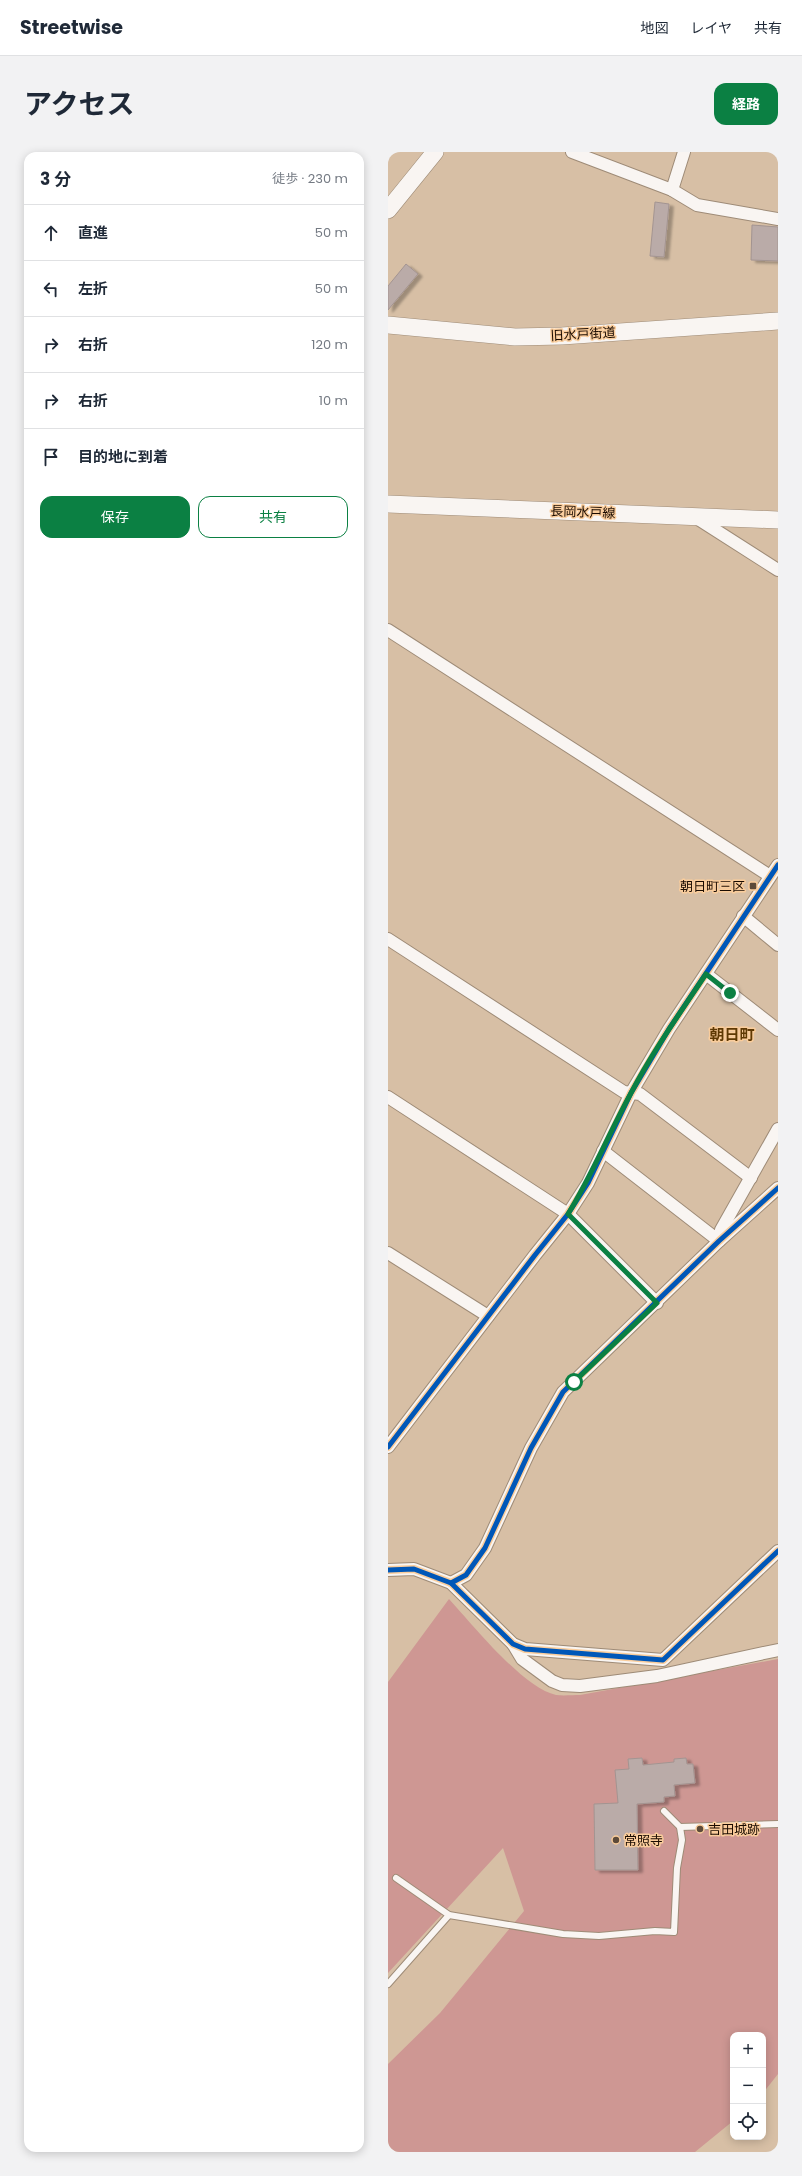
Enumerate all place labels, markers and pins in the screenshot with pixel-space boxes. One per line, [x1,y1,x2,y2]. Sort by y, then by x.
place label: 朝日町三区 [680,877,745,896]
marker: 朝日町三区 [748,881,758,891]
place label: 吉田城跡 [708,1820,760,1839]
marker: 吉田城跡 [695,1824,705,1834]
place label: 常照寺 [624,1831,663,1850]
marker: 常照寺 [611,1835,621,1845]

